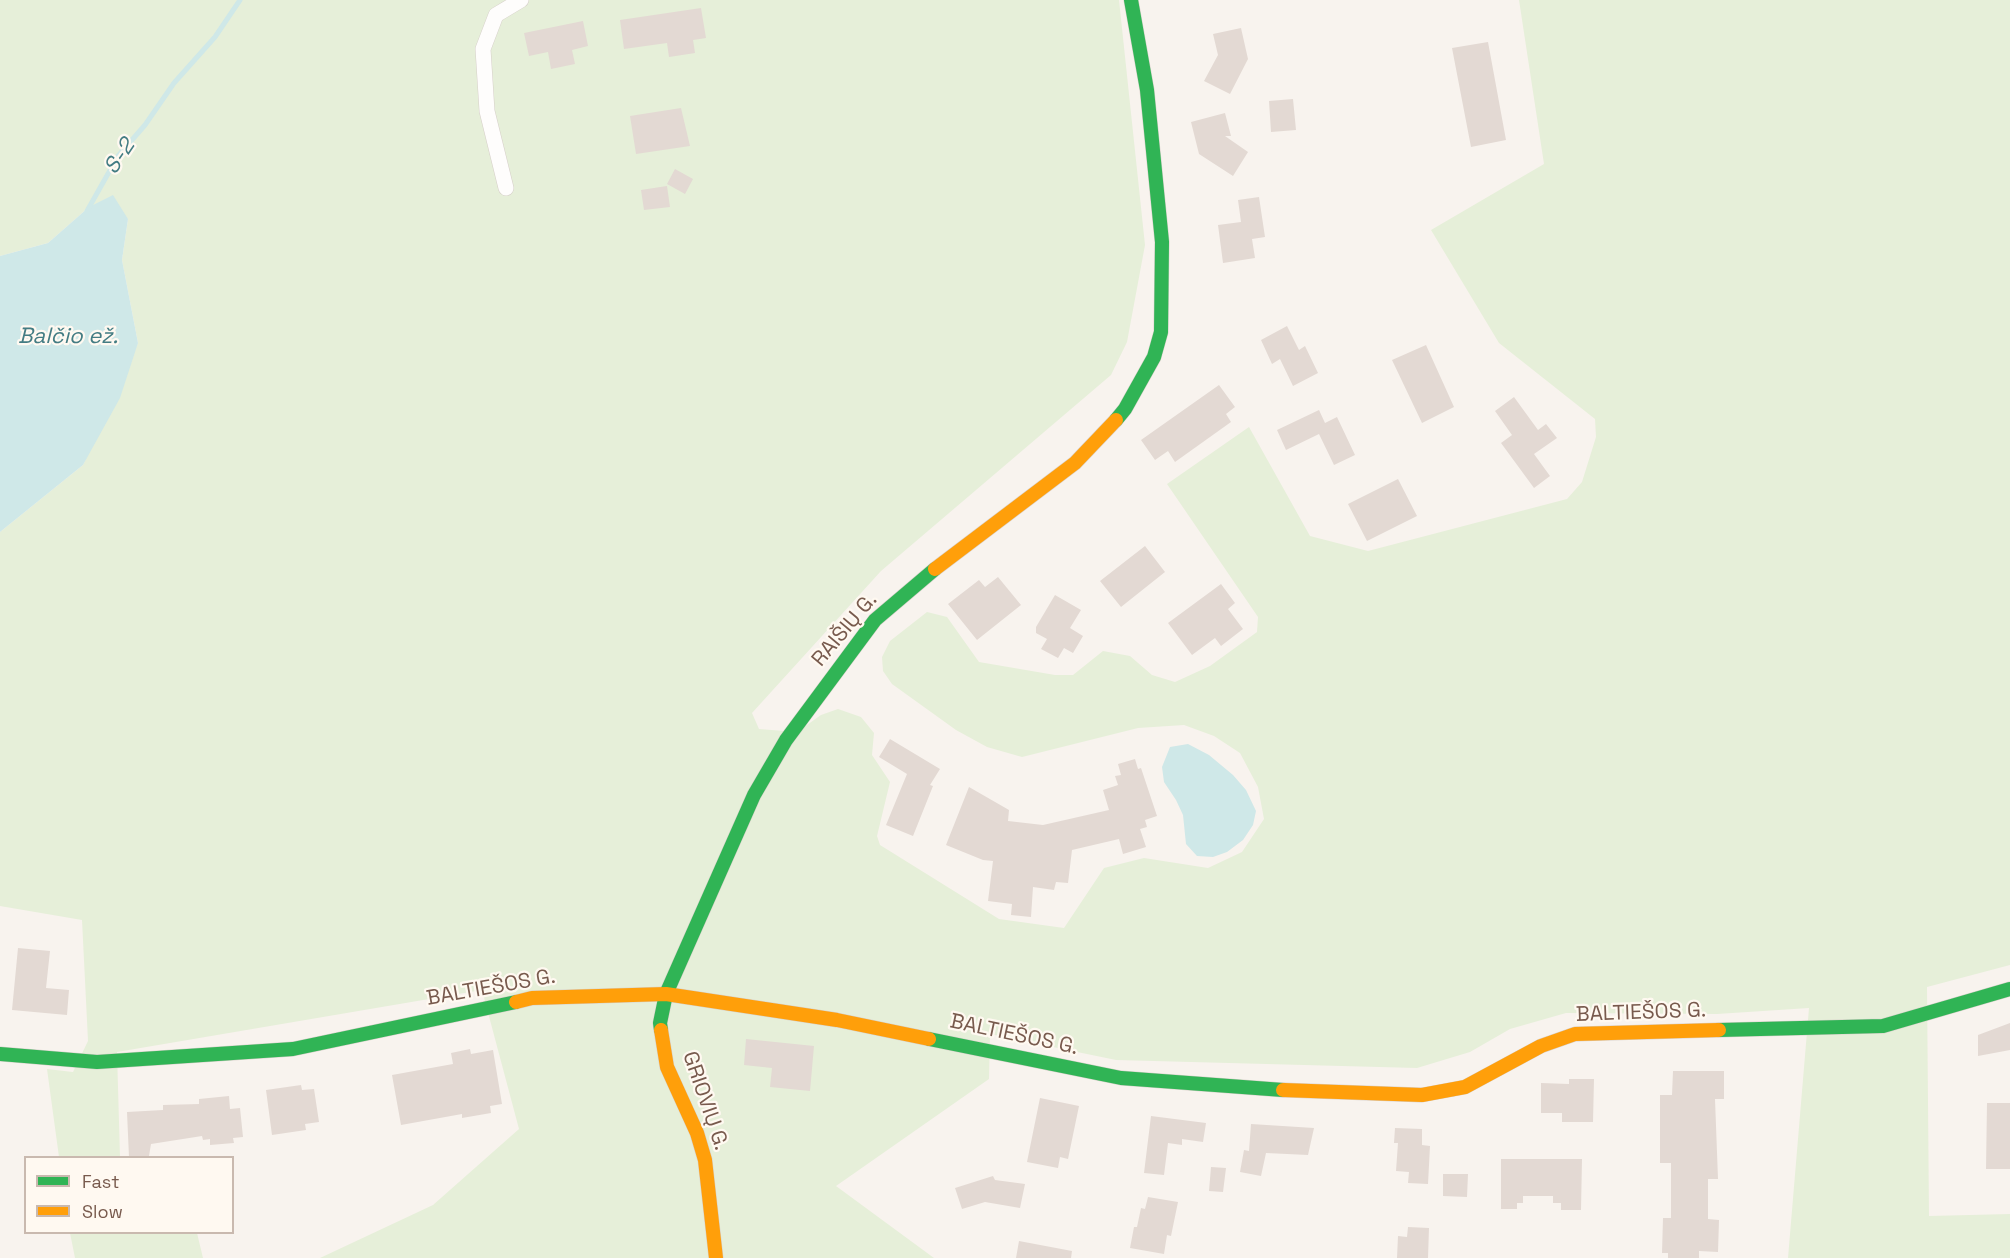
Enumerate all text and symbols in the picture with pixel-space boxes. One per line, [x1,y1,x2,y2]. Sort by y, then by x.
water label: S-2 [99,134,141,180]
water label: Balčio ež. [18,324,118,350]
street label: RAIŠIŲ G. [807,588,883,672]
street label: BALTIEŠOS G. [425,964,557,1012]
street label: BALTIEŠOS G. [1575,998,1707,1028]
street label: BALTIEŠOS G. [948,1009,1080,1061]
street label: GRIOVIŲ G. [676,1048,734,1154]
legend [24,1156,234,1234]
text: Fast [82,1170,119,1193]
text: Slow [82,1200,123,1223]

